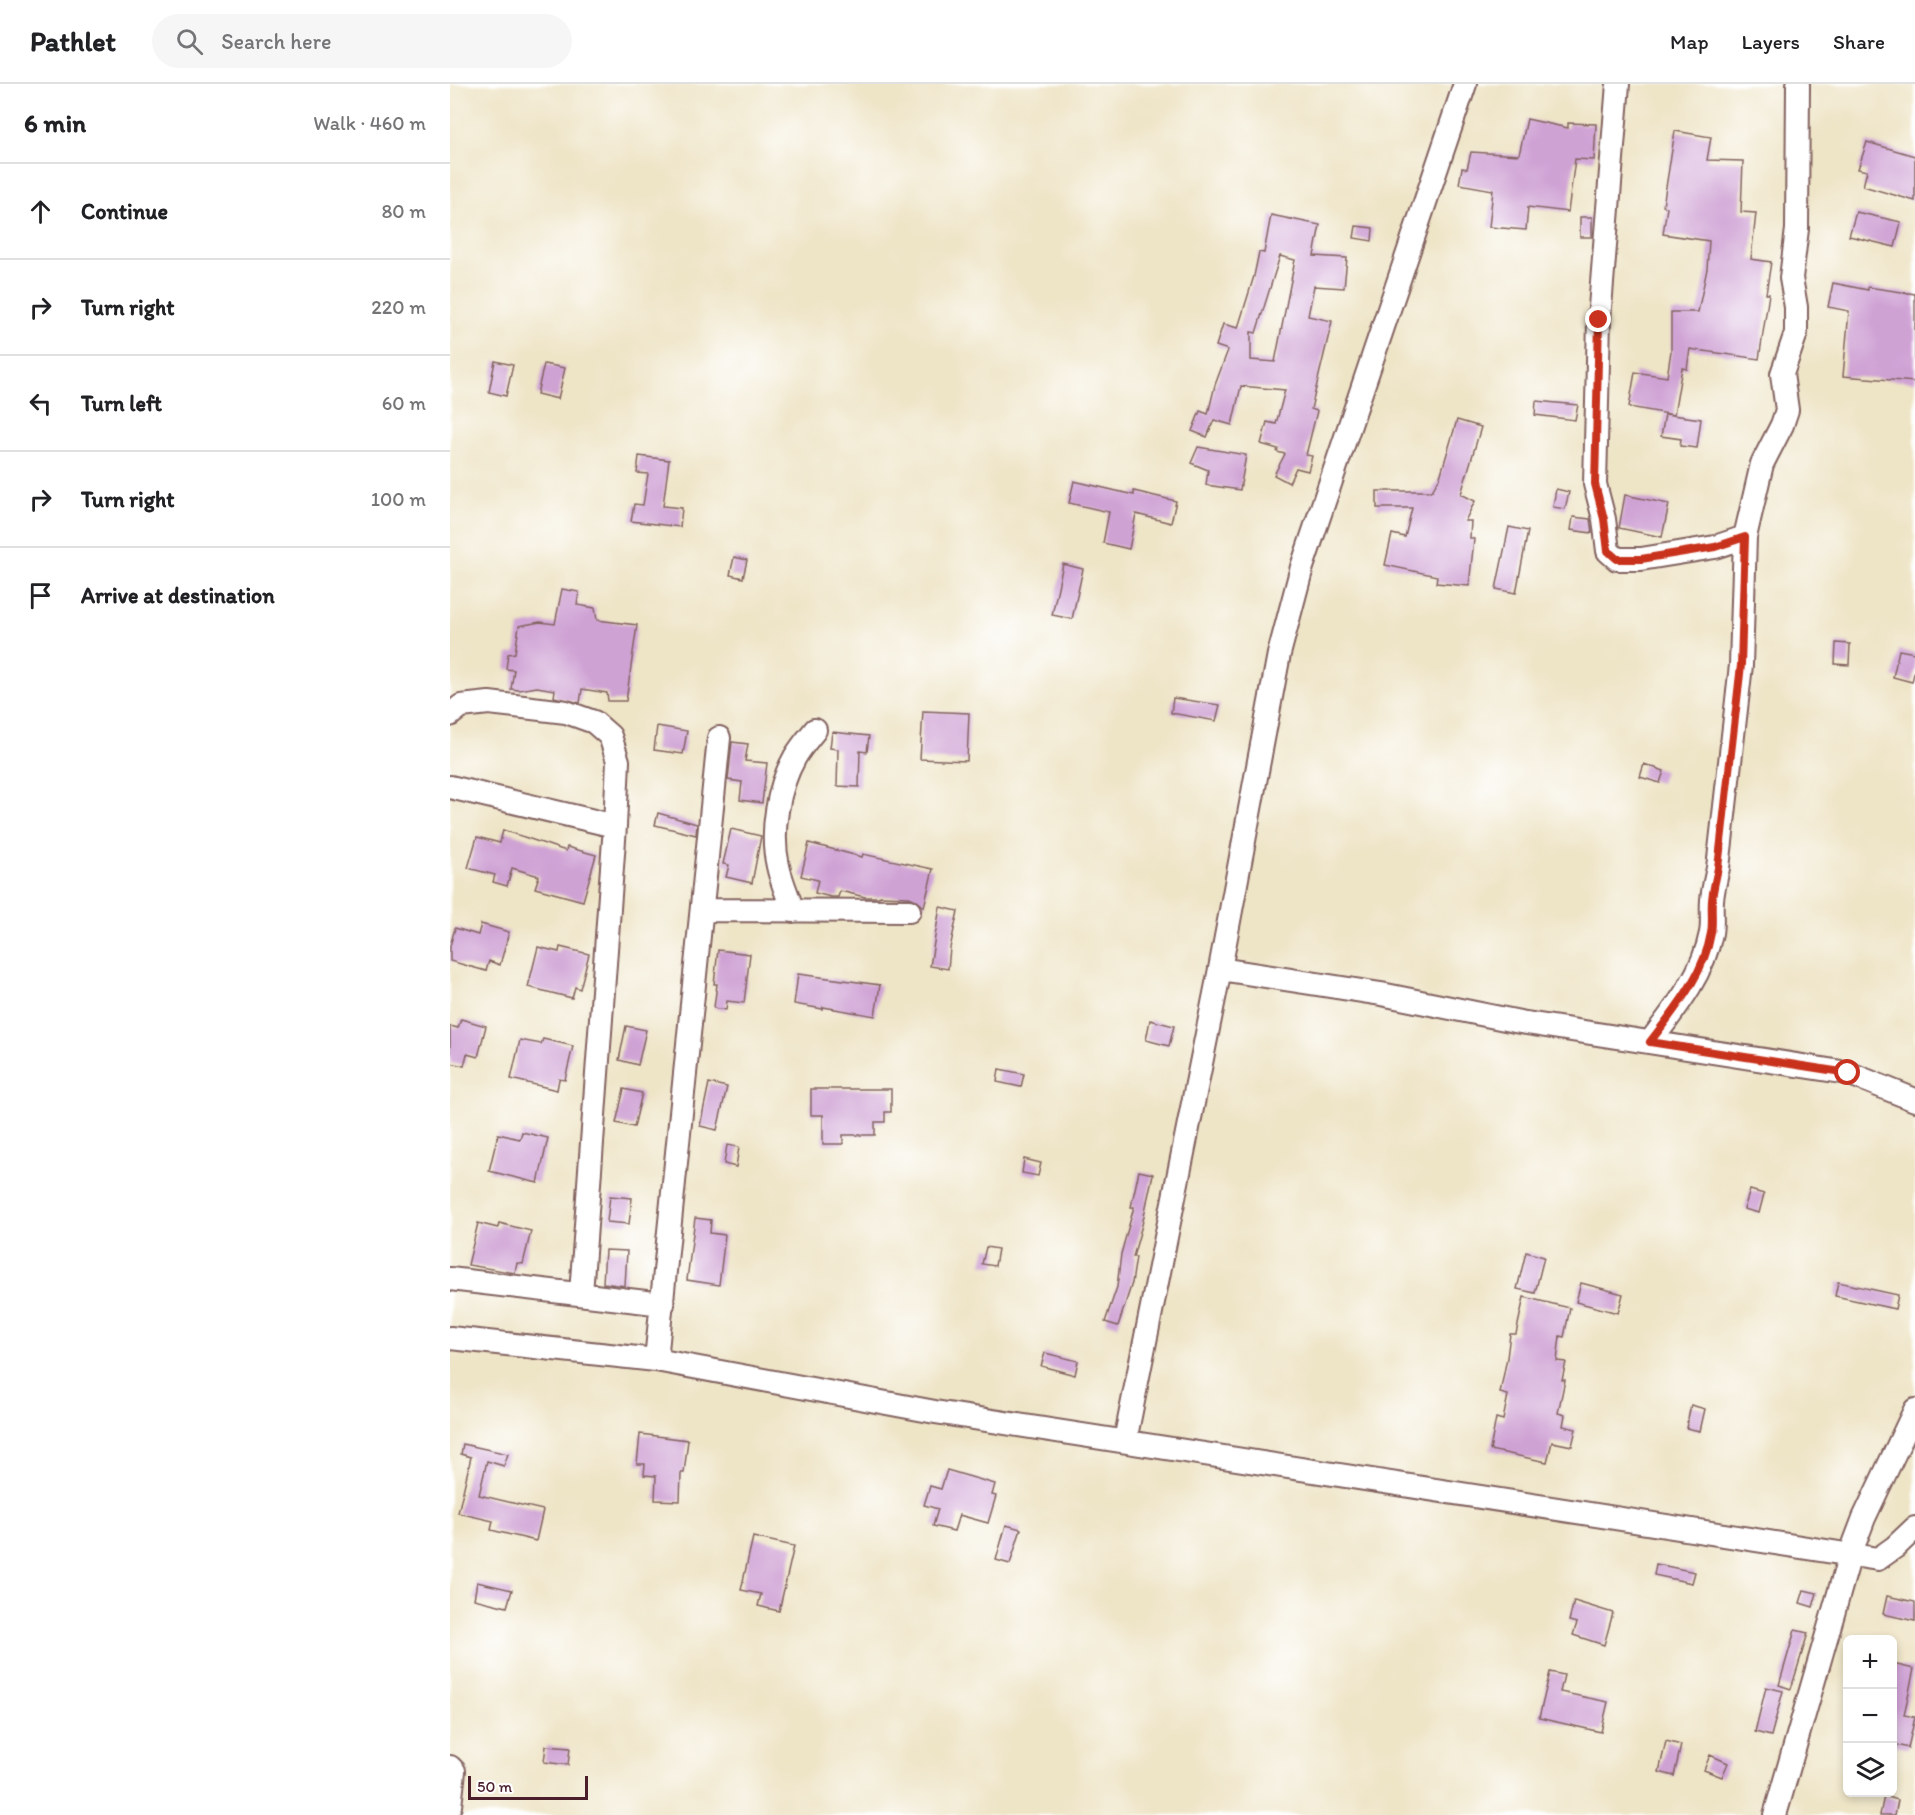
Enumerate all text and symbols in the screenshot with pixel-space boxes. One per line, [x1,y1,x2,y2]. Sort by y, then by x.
search box [152,14,572,68]
text: Pathlet [30,24,116,58]
icon: search [173,25,206,58]
text: Search here [221,28,331,55]
text: Map [1670,29,1709,54]
text: Layers [1742,29,1800,54]
text: Share [1833,29,1885,54]
text: 6 min [24,107,86,139]
text: Walk · 460 m [313,111,426,135]
icon: ahead [24,195,57,228]
text: Continue [81,198,168,225]
text: 80 m [381,199,426,223]
icon: right [24,291,57,324]
text: Turn right [81,294,175,321]
text: 220 m [371,295,426,319]
route end [1585,306,1611,332]
icon: left [24,387,57,420]
text: Turn left [81,390,162,417]
text: 60 m [382,391,426,415]
icon: right [24,483,57,516]
text: Turn right [81,486,175,513]
text: 100 m [371,487,426,511]
icon: arrive [24,579,57,612]
text: Arrive at destination [81,582,275,609]
route start [1834,1059,1860,1085]
map controls [1843,1635,1897,1797]
button: + [1843,1635,1897,1689]
button: − [1843,1689,1897,1743]
button: layers [1843,1743,1897,1797]
scale bar [468,1773,588,1800]
text: 50 m [477,1777,512,1796]

